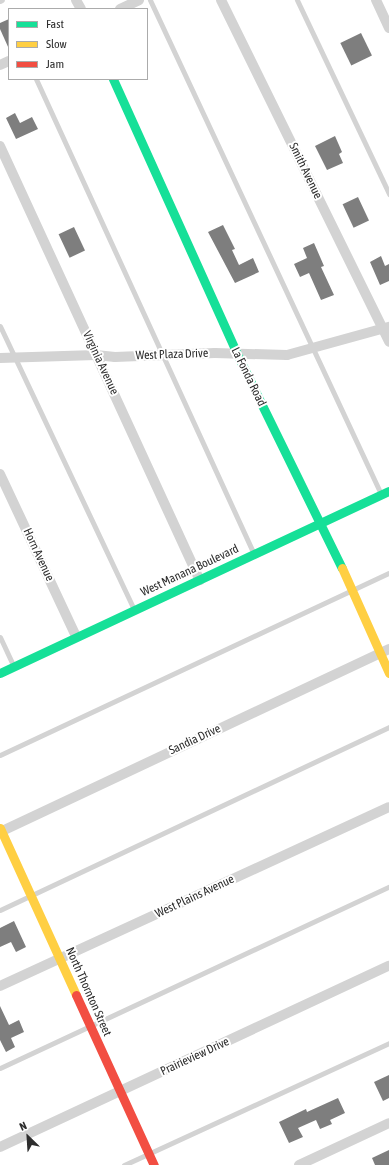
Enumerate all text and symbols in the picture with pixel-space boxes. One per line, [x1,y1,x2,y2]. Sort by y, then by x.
legend [8,8,148,80]
text: Fast [46,17,64,31]
text: Slow [46,37,67,51]
text: Jam [46,57,64,71]
street label: Smith Avenue [285,141,325,201]
street label: Virginia Avenue [79,329,121,397]
street label: La Fonda Road [228,345,268,409]
street label: West Plaza Drive [135,347,209,363]
street label: Horn Avenue [19,526,57,584]
street label: West Manana Boulevard [139,542,241,600]
street label: Sandia Drive [167,722,223,758]
street label: West Plains Avenue [153,872,237,922]
street label: North Thornton Street [62,945,114,1039]
street label: Prairieview Drive [158,1035,232,1079]
north arrow [8,1117,48,1157]
text: N [17,1119,28,1133]

